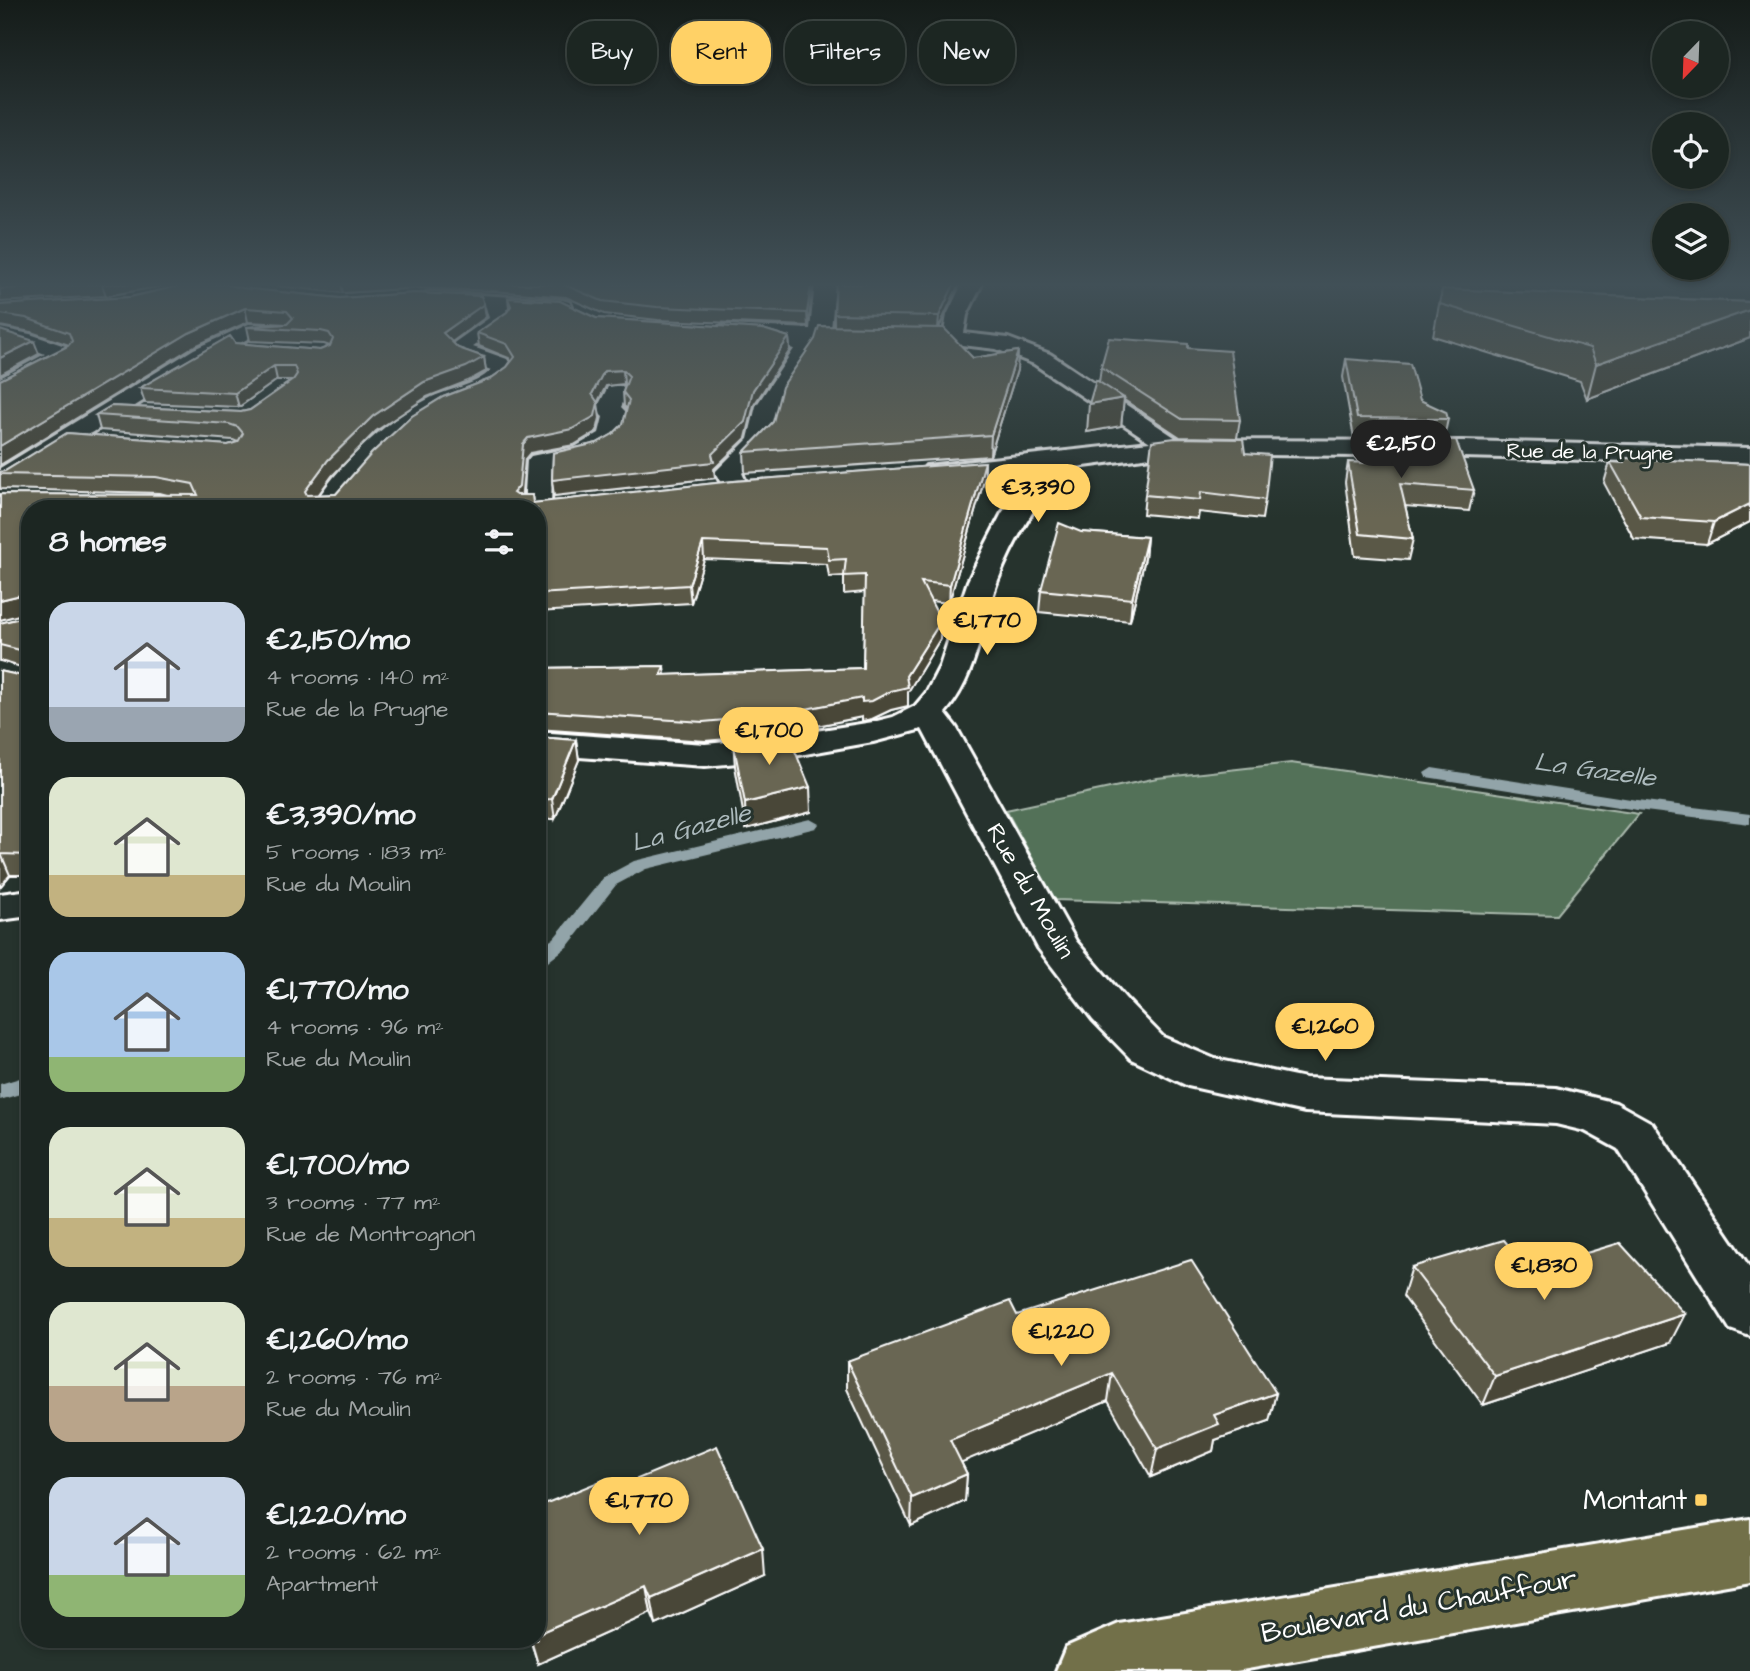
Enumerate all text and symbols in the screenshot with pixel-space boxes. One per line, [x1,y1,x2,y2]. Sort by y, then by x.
chip: Buy [567,21,657,84]
chip: Rent [671,21,771,84]
chip: Filters [785,21,905,84]
chip: New [919,21,1015,84]
north arrow [1652,21,1729,98]
map controls [1652,21,1729,280]
button: locate [1652,112,1729,189]
button: layers [1652,203,1729,280]
pin: €2,150 [1344,420,1458,480]
text: €2,150 [1366,427,1436,459]
street label: Rue de la Prugne [1506,436,1674,470]
pin: €3,390 [981,464,1095,524]
text: €3,390 [1001,471,1075,503]
text: 8 homes [49,521,167,563]
icon: filters [480,523,518,561]
pin: €1,770 [930,598,1044,657]
text: €1,770 [953,604,1021,636]
text: €2,150/mo [266,619,410,661]
icon: home [105,630,189,714]
text: 4 rooms · 140 m² [266,661,449,693]
text: Rue de la Prugne [266,693,449,725]
pin: €1,700 [712,708,826,767]
text: €1,700 [735,714,803,746]
water label: La Gazelle [1532,744,1660,797]
text: €3,390/mo [266,794,416,836]
water label: La Gazelle [627,794,756,861]
icon: home [105,805,189,889]
street label: Rue du Moulin [978,817,1082,965]
text: 5 rooms · 183 m² [266,836,446,868]
text: Rue du Moulin [266,868,411,900]
text: €1,770/mo [266,969,409,1011]
icon: home [105,980,189,1064]
pin: €1,260 [1268,1004,1382,1063]
text: €1,260 [1291,1010,1359,1042]
text: 4 rooms · 96 m² [266,1011,444,1043]
text: Rue du Moulin [266,1043,411,1075]
text: €1,700/mo [266,1144,409,1186]
icon: home [105,1155,189,1239]
text: 3 rooms · 77 m² [266,1186,441,1218]
text: Rue de Montrognon [266,1218,475,1250]
pin: €1,830 [1487,1242,1601,1302]
text: €1,830 [1511,1249,1577,1281]
pin: €1,220 [1004,1308,1118,1368]
text: €1,220 [1028,1315,1094,1347]
text: €1,260/mo [266,1319,408,1361]
icon: home [105,1330,189,1414]
text: 2 rooms · 76 m² [266,1361,442,1393]
text: Rue du Moulin [266,1393,411,1425]
pin: €1,770 [582,1478,696,1537]
place label: Montant [1583,1481,1688,1520]
text: €1,770 [605,1484,673,1516]
marker: Montant [1693,1492,1709,1508]
text: €1,220/mo [266,1494,406,1536]
icon: home [105,1505,189,1589]
text: 2 rooms · 62 m² [266,1536,441,1568]
street label: Boulevard du Chauffour [1258,1559,1580,1653]
text: Apartment [266,1568,378,1600]

